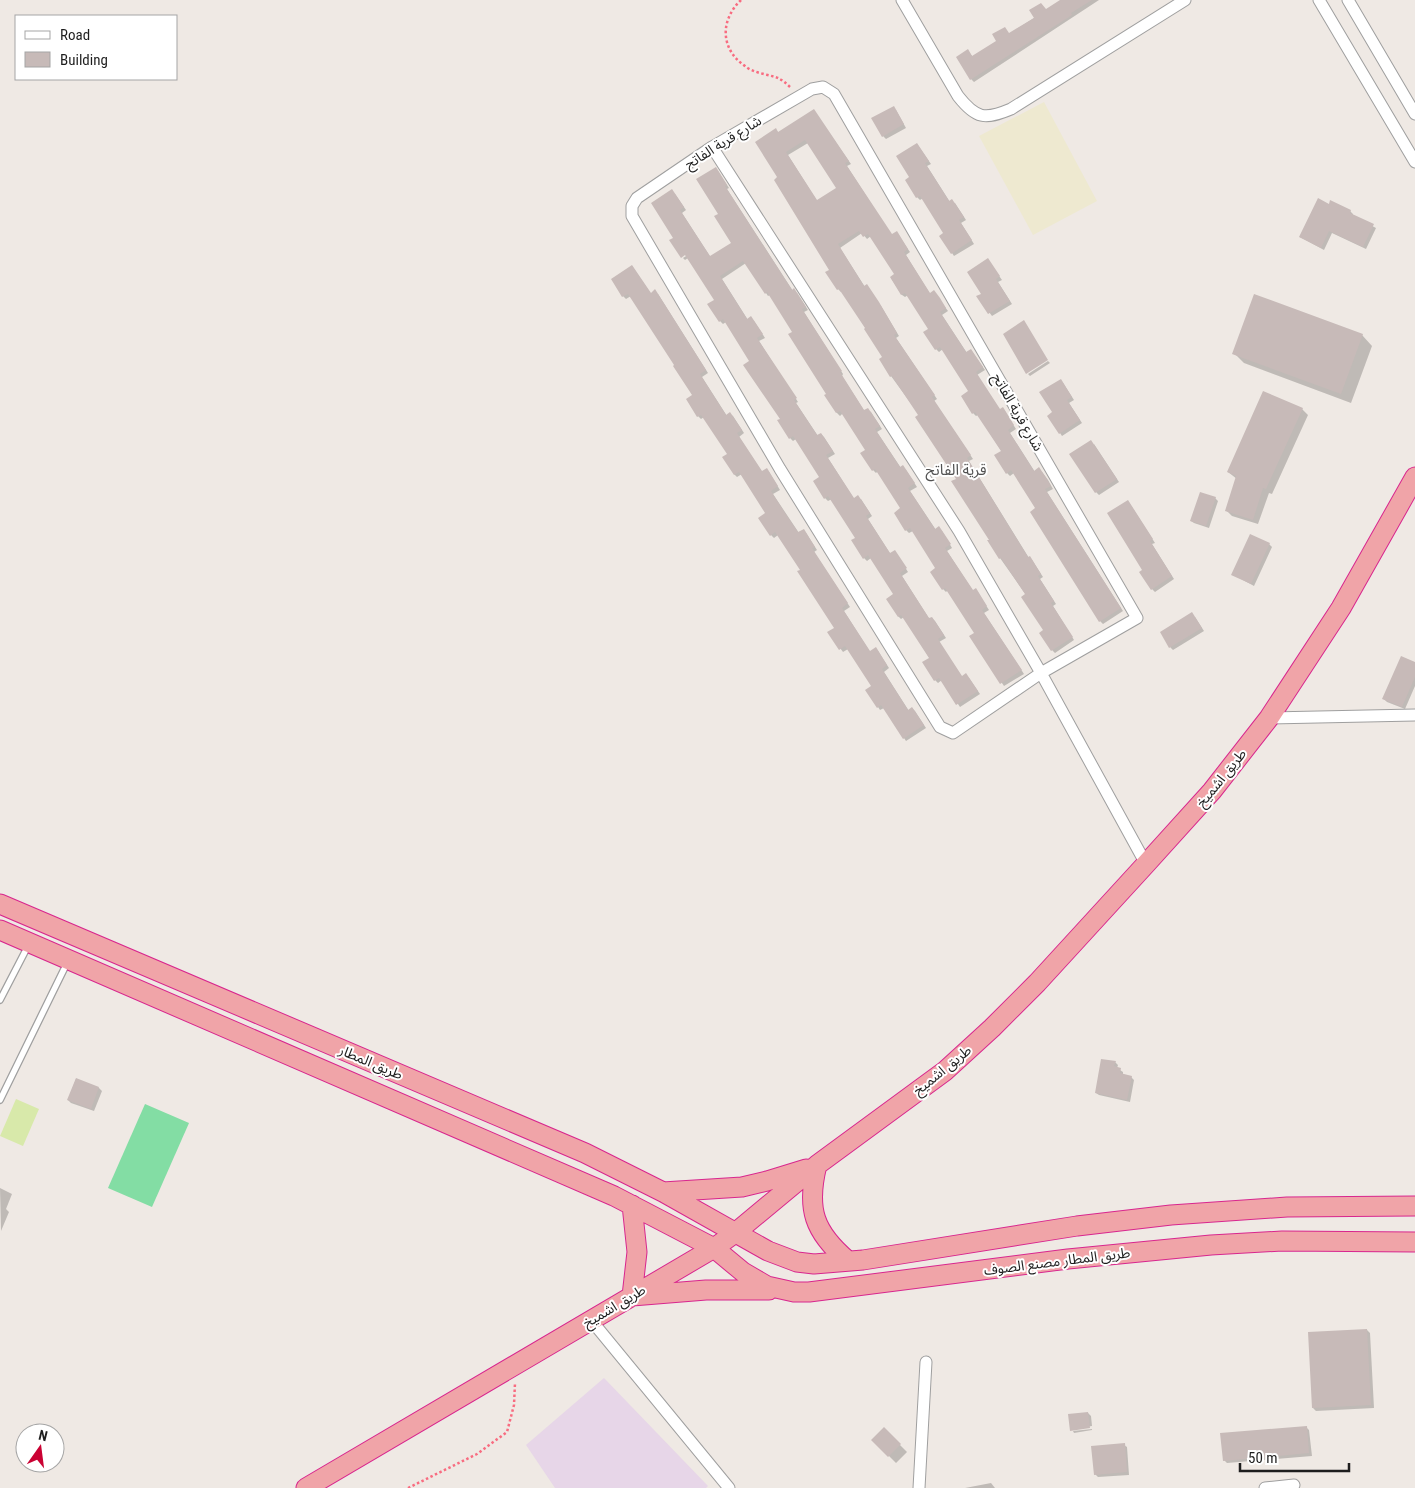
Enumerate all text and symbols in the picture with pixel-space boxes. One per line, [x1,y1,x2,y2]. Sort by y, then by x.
legend [15,15,178,80]
text: Road [60,26,90,44]
text: Building [60,51,108,69]
street label: شارع قرية الفاتح [682,112,766,174]
street label: شارع قرية الفاتح [987,370,1047,455]
district label: قرية الفاتح [926,461,987,482]
street label: طريق اشميخ [1193,746,1252,812]
street label: طريق المطار [335,1041,405,1084]
street label: طريق اشميخ [910,1042,976,1101]
street label: طريق المطار مصنع الصوف [983,1244,1132,1281]
street label: طريق اشميخ [580,1281,650,1333]
north arrow [15,1423,65,1473]
text: N [37,1427,49,1444]
scale bar [1240,1440,1349,1472]
text: 50 m [1248,1449,1278,1467]

